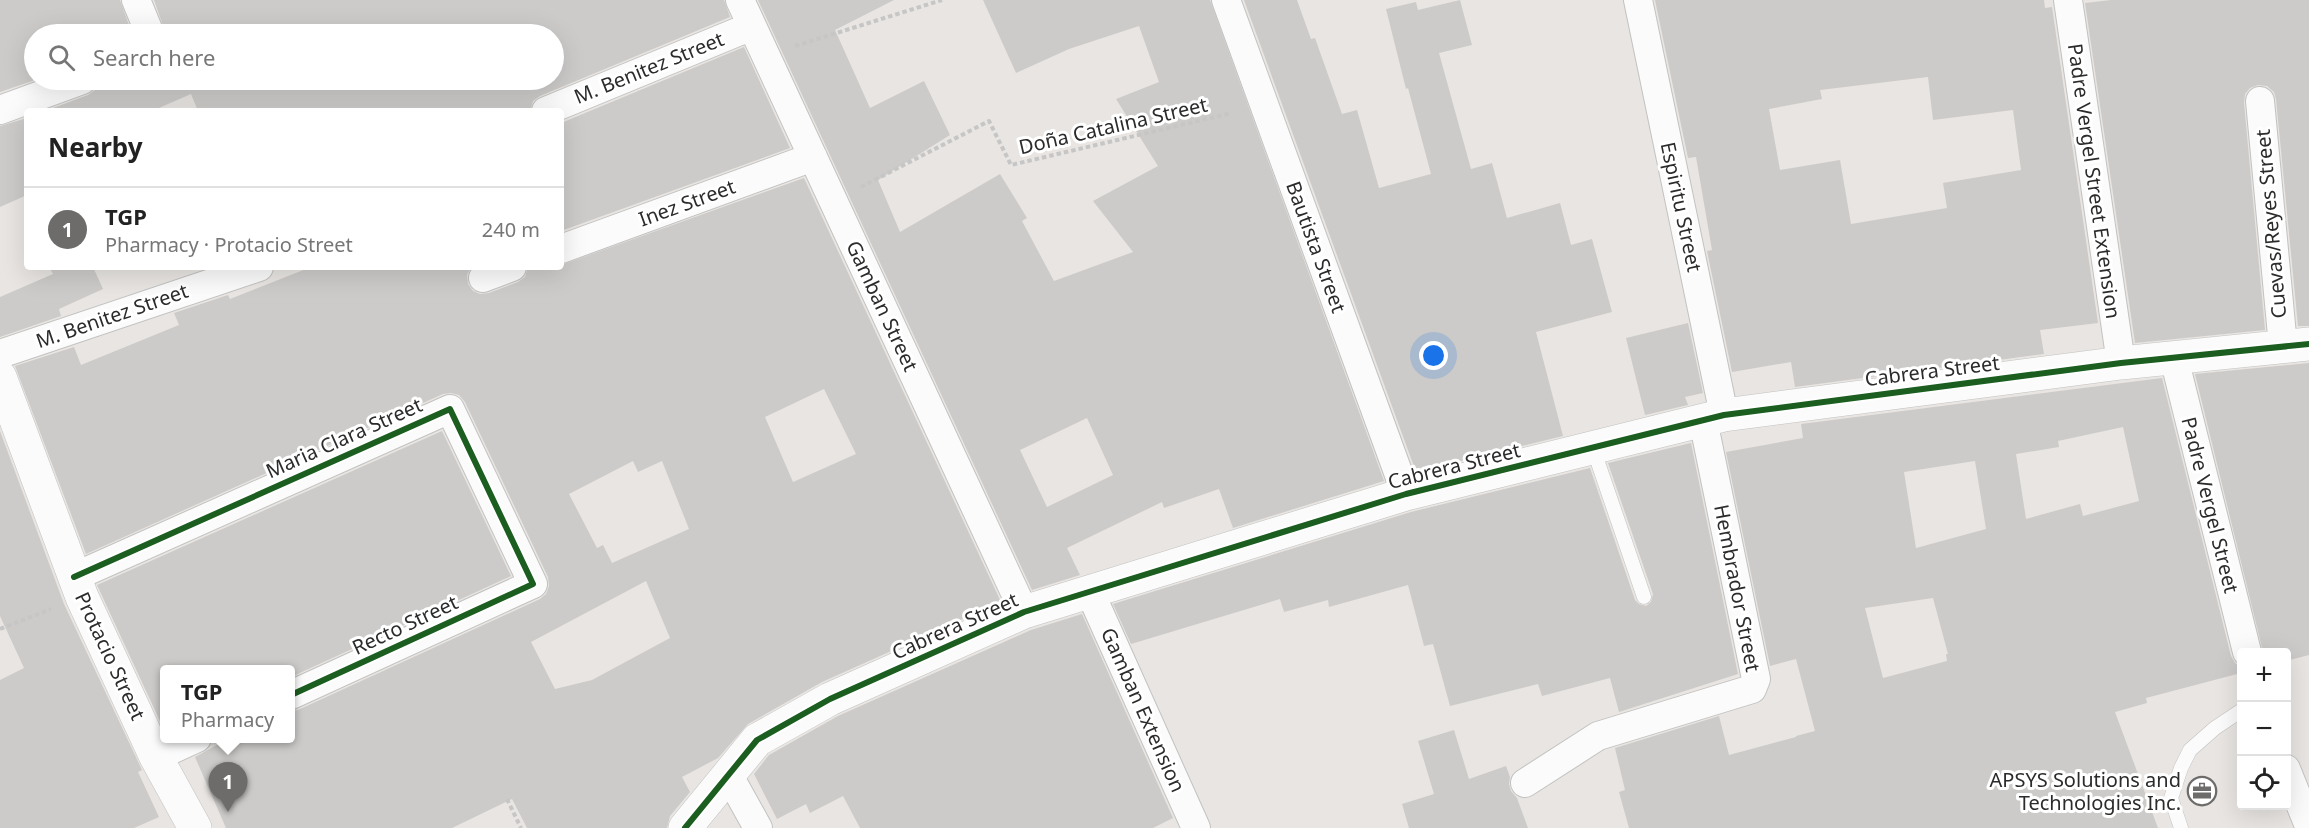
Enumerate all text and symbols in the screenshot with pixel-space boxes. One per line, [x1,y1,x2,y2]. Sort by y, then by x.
search box [24,24,564,90]
street label: M. Benitez Street [570,25,728,110]
icon: search [45,41,78,74]
text: Search here [93,42,215,72]
street label: Padre Vergel Street Extension [2062,42,2127,320]
street label: Doña Catalina Street [1016,91,1210,160]
street label: Cuevas/Reyes Street [2249,128,2292,320]
text: Nearby [48,129,143,165]
street label: Espiritu Street [1655,139,1708,274]
street label: Inez Street [635,173,739,232]
street label: Bautista Street [1280,177,1353,316]
text: TGP [105,201,147,231]
text: 1 [62,216,73,243]
text: 240 m [482,216,540,243]
text: Pharmacy · Protacio Street [105,231,353,258]
street label: Gamban Street [840,236,925,376]
street label: M. Benitez Street [32,277,192,354]
your location [1419,341,1448,370]
street label: Cabrera Street [1863,349,2001,392]
street label: Maria Clara Street [261,391,426,484]
street label: Padre Vergel Street [2176,414,2245,596]
street label: Cabrera Street [1385,436,1523,495]
street label: Hembrador Street [1708,502,1767,674]
street label: Cabrera Street [887,586,1022,665]
street label: Protacio Street [69,587,152,724]
street label: Recto Street [348,588,462,661]
street label: Gamban Extension [1095,623,1192,796]
map controls [2237,648,2291,810]
button: + [2237,648,2291,702]
popup [160,665,295,743]
text: TGP [181,676,223,706]
button: − [2237,702,2291,756]
text: Pharmacy [181,706,274,733]
button: locate [2237,756,2291,810]
pin: 1 [208,762,248,812]
place label: APSYS Solutions and Technologies Inc. [1990,766,2181,816]
office icon: APSYS Solutions and Technologies Inc. [2186,775,2218,807]

